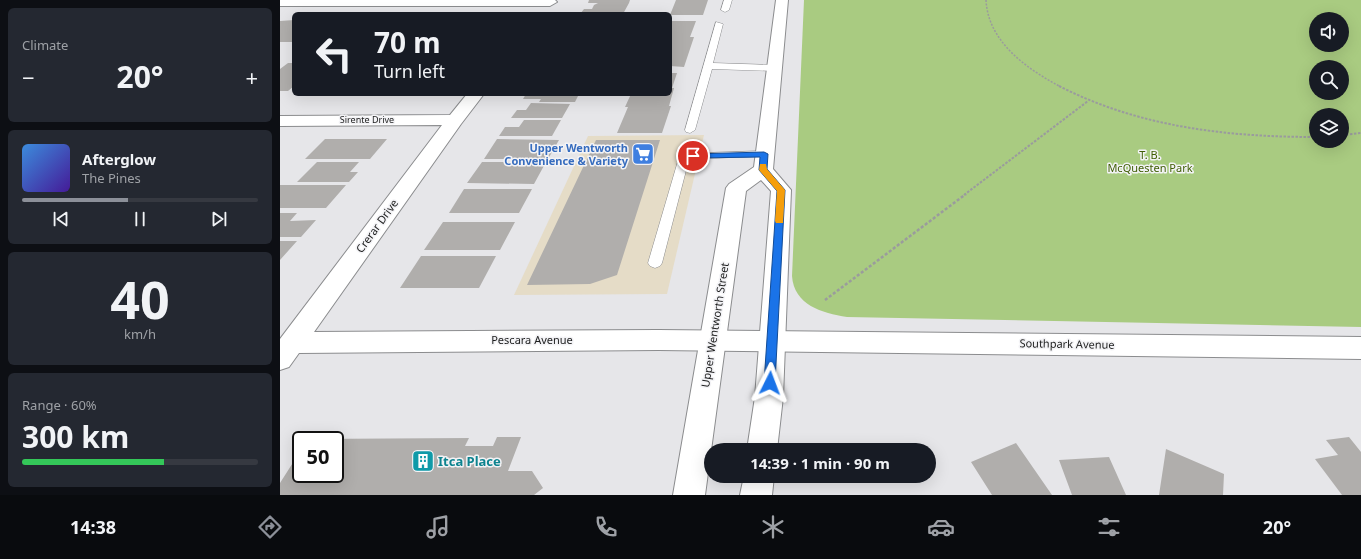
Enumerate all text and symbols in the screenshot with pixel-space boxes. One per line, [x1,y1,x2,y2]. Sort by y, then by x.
map controls [1309,12,1349,148]
button: sound [1309,12,1349,52]
text: 70 m [374,23,441,61]
icon: left [308,28,360,80]
text: Climate [22,36,68,54]
text: 20° [116,56,164,97]
text: Turn left [374,59,445,83]
button: search [1309,60,1349,100]
text: − [22,62,35,92]
text: + [245,62,258,92]
button: layers [1309,108,1349,148]
street label: Sirente Drive [340,113,394,126]
pin [676,139,710,173]
place label: Upper Wentworth Convenience & Variety [504,140,629,168]
supermarket icon: Upper Wentworth Convenience & Variety [630,141,656,167]
icon: arrive [682,145,704,167]
park label: T. B. McQuesten Park [1107,147,1193,175]
text: Afterglow [82,149,156,169]
text: The Pines [82,169,141,187]
street label: Crerar Drive [352,196,401,255]
icon: previous [50,208,72,230]
icon: pause [129,208,151,230]
icon: next [208,208,230,230]
street label: Upper Wentworth Street [697,261,732,388]
text: 40 [110,263,170,334]
text: km/h [124,325,156,343]
street label: Pescara Avenue [491,332,573,347]
street label: Southpark Avenue [1019,335,1115,352]
position arrow [749,362,791,404]
text: Range · 60% [22,396,97,414]
text: 300 km [22,416,129,457]
speed limit sign: 50 [292,431,344,483]
building icon: Itca Place [410,448,436,474]
place label: Itca Place [438,452,501,470]
text: 14:39 · 1 min · 90 m [750,453,890,473]
icon: directions [256,513,284,541]
icon: music [424,513,452,541]
icon: phone [592,513,620,541]
icon: climate [759,513,787,541]
icon: car [927,513,955,541]
icon: filters [1095,513,1123,541]
text: 14:38 [70,515,116,539]
text: 20° [1263,515,1291,539]

